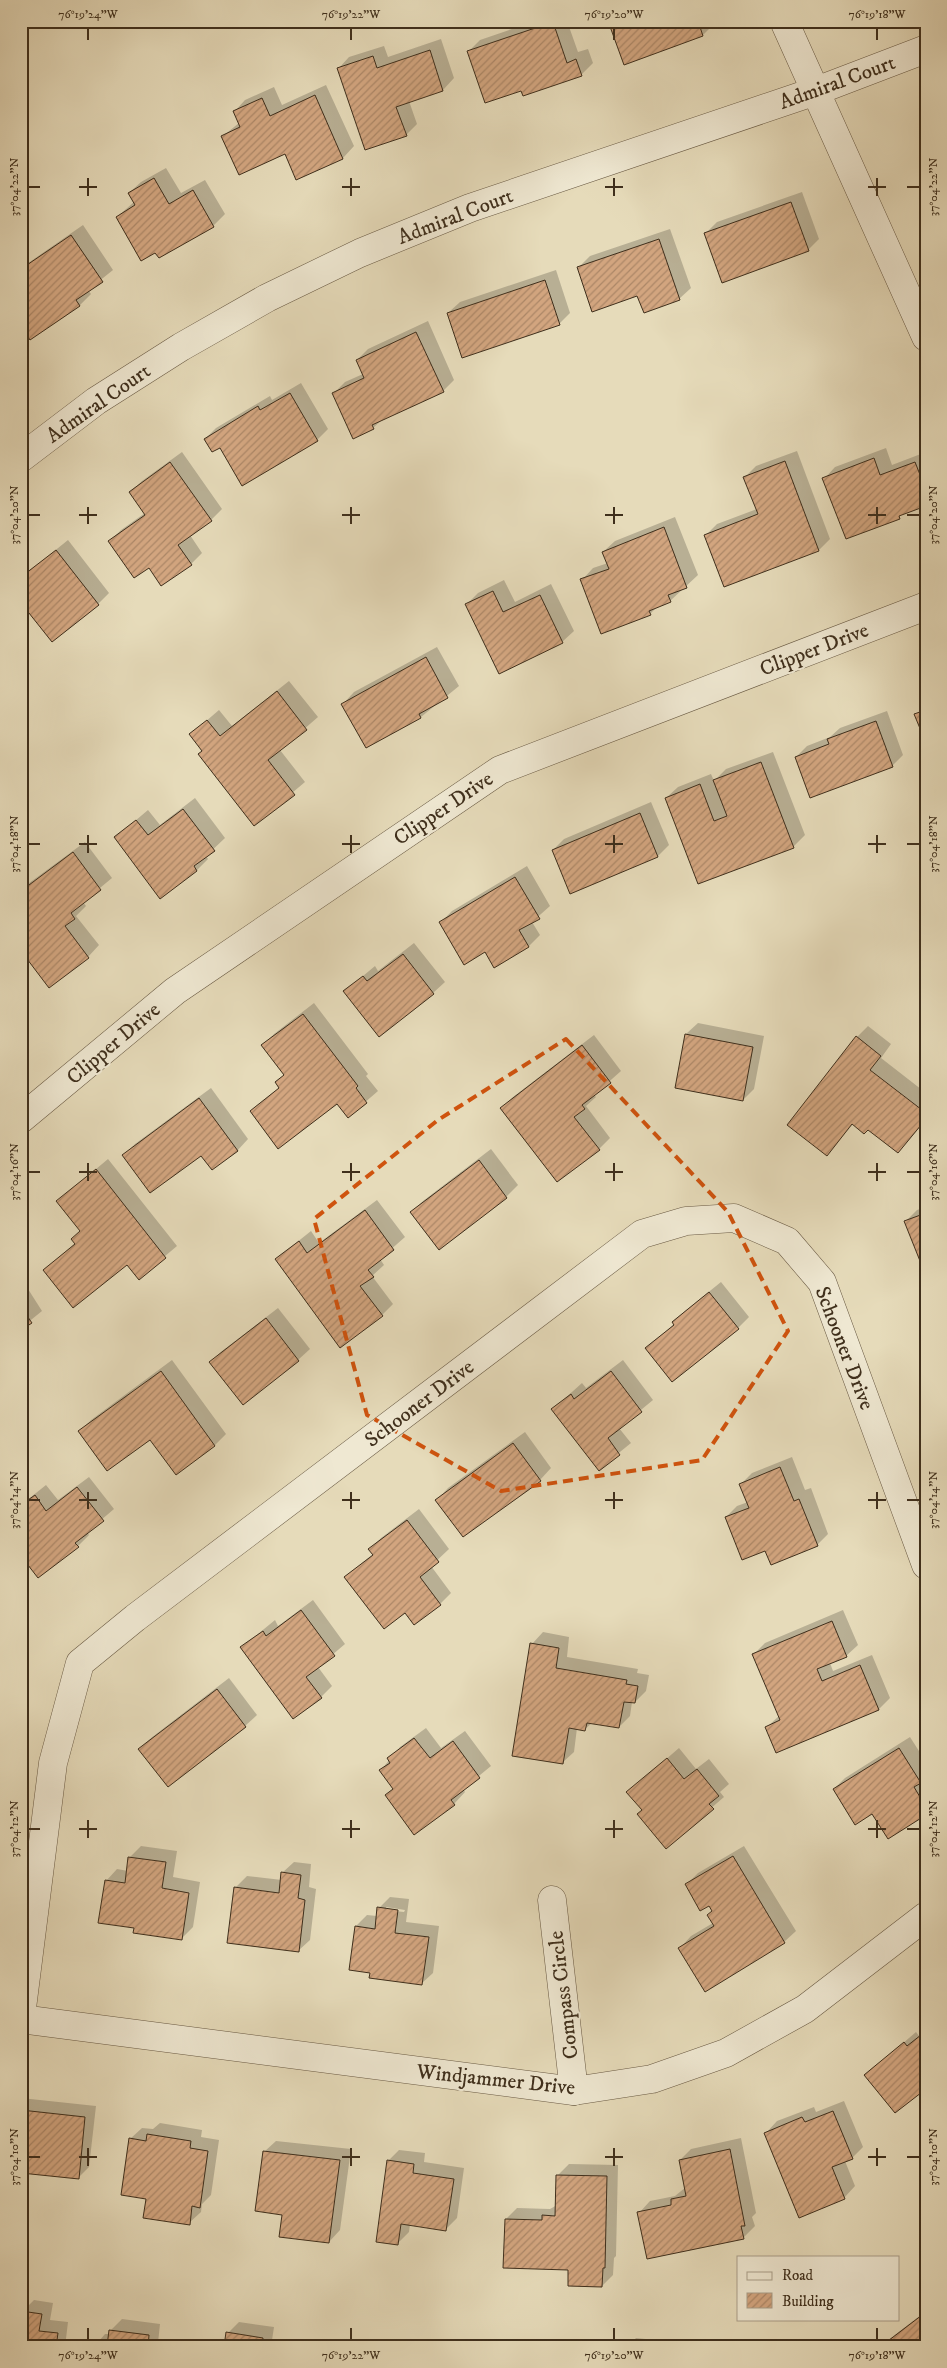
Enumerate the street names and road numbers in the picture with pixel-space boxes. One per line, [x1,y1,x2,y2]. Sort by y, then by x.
street label: Admiral Court [776,50,899,116]
street label: Admiral Court [394,183,517,251]
street label: Admiral Court [41,358,156,449]
street label: Clipper Drive [756,617,873,683]
street label: Clipper Drive [389,766,499,852]
street label: Clipper Drive [61,997,166,1091]
street label: Schooner Drive [809,1283,880,1414]
street label: Schooner Drive [360,1354,480,1453]
street label: Compass Circle [543,1929,585,2060]
street label: Windjammer Drive [414,2059,577,2101]

